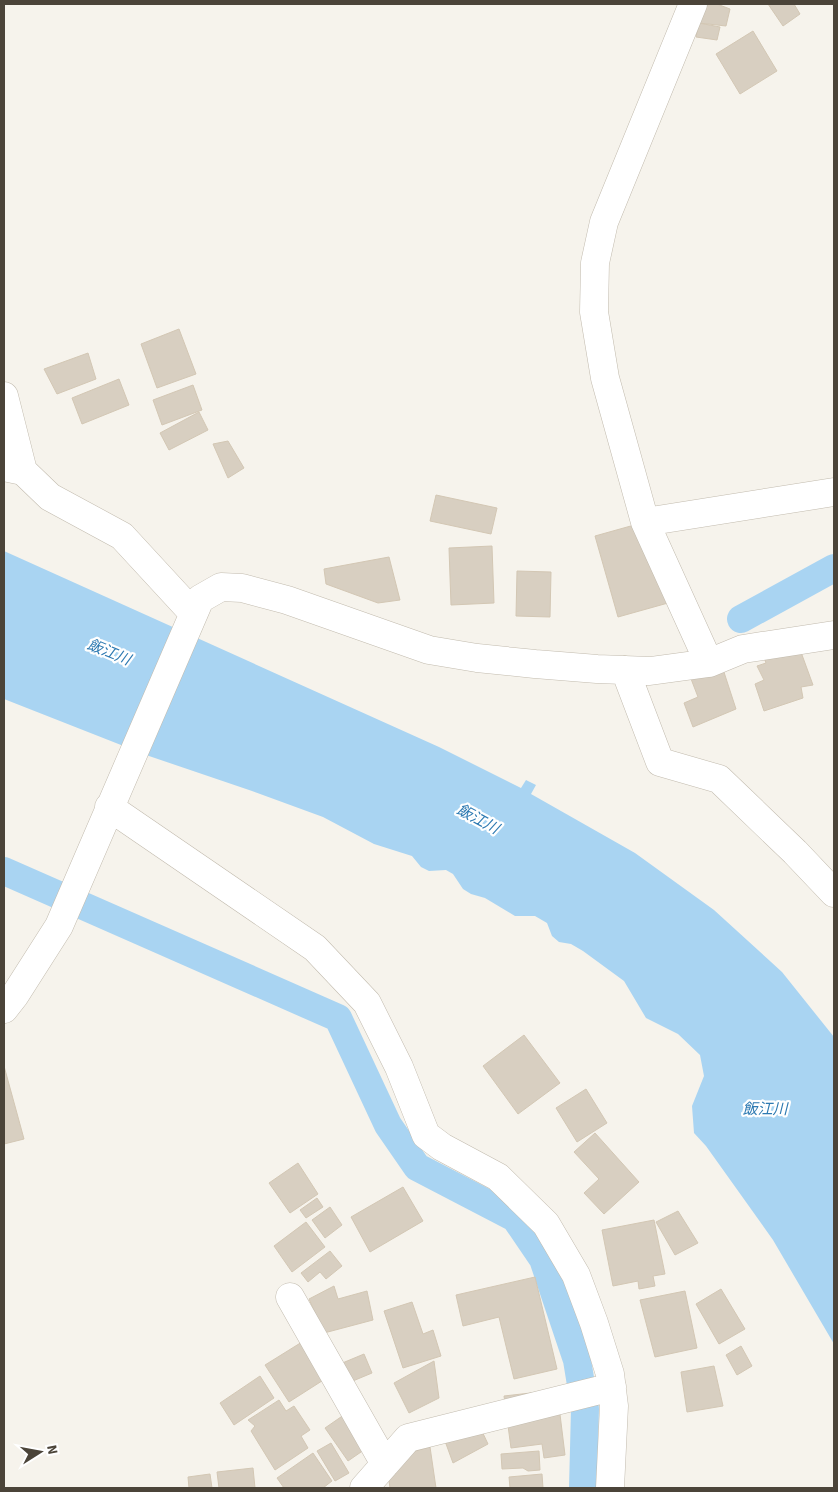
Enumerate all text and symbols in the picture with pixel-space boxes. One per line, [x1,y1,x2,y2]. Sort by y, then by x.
water label: 飯江川 [84,634,135,671]
water label: 飯江川 [453,800,504,840]
water label: 飯江川 [742,1099,789,1120]
north arrow [15,1427,65,1477]
text: N [41,1443,62,1456]

